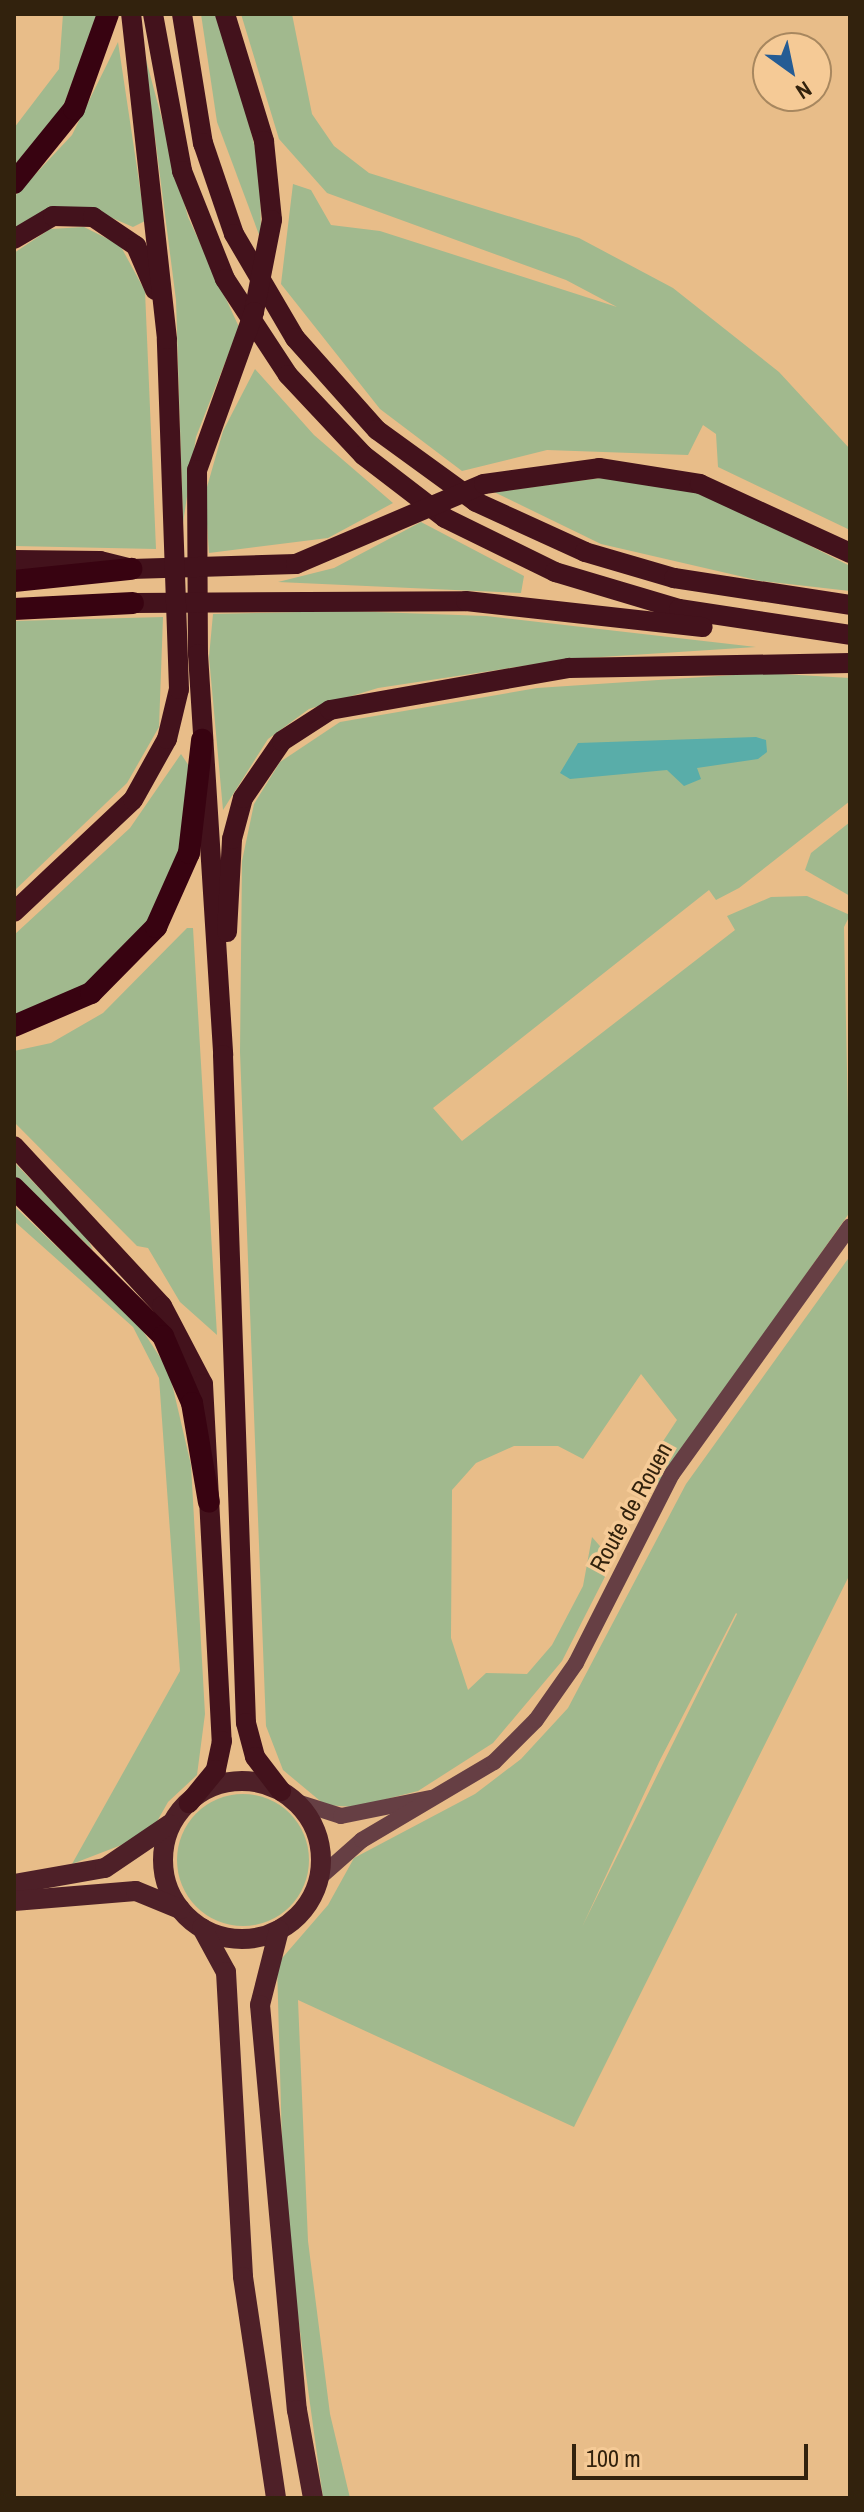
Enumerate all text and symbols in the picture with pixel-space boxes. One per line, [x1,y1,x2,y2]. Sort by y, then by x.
north arrow [752,32,832,112]
text: N [790,74,818,107]
street label: Route de Rouen [584,1437,678,1577]
scale bar [576,2428,812,2478]
text: 100 m [586,2442,641,2474]

